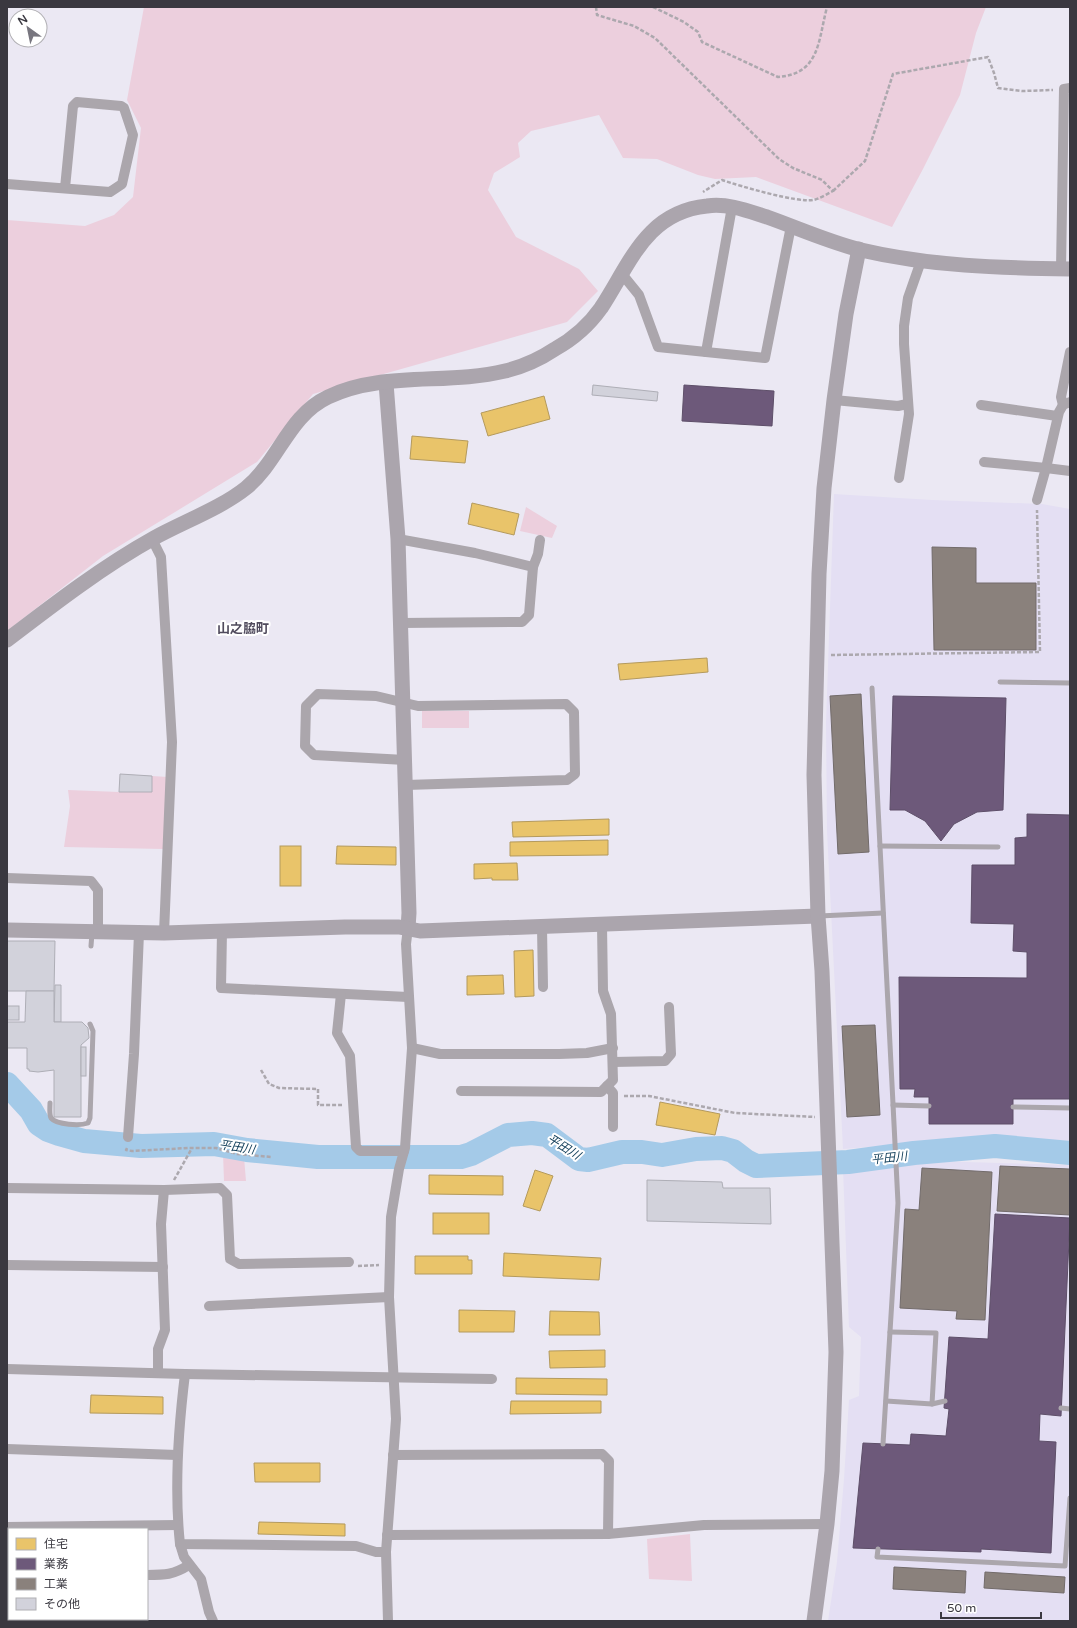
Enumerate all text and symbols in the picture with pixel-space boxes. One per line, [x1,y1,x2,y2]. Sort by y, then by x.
north arrow [8,8,48,48]
text: N [16,12,30,28]
district label: 山之脇町 [217,621,269,637]
water label: 平田川 [545,1132,585,1164]
water label: 平田川 [218,1137,258,1157]
water label: 平田川 [870,1149,910,1167]
legend [8,1528,148,1620]
text: 住宅 [44,1537,68,1551]
text: 業務 [44,1557,68,1571]
text: 工業 [44,1577,68,1591]
scale bar [941,1594,1041,1620]
text: その他 [44,1597,80,1611]
text: 50 m [947,1601,976,1615]

